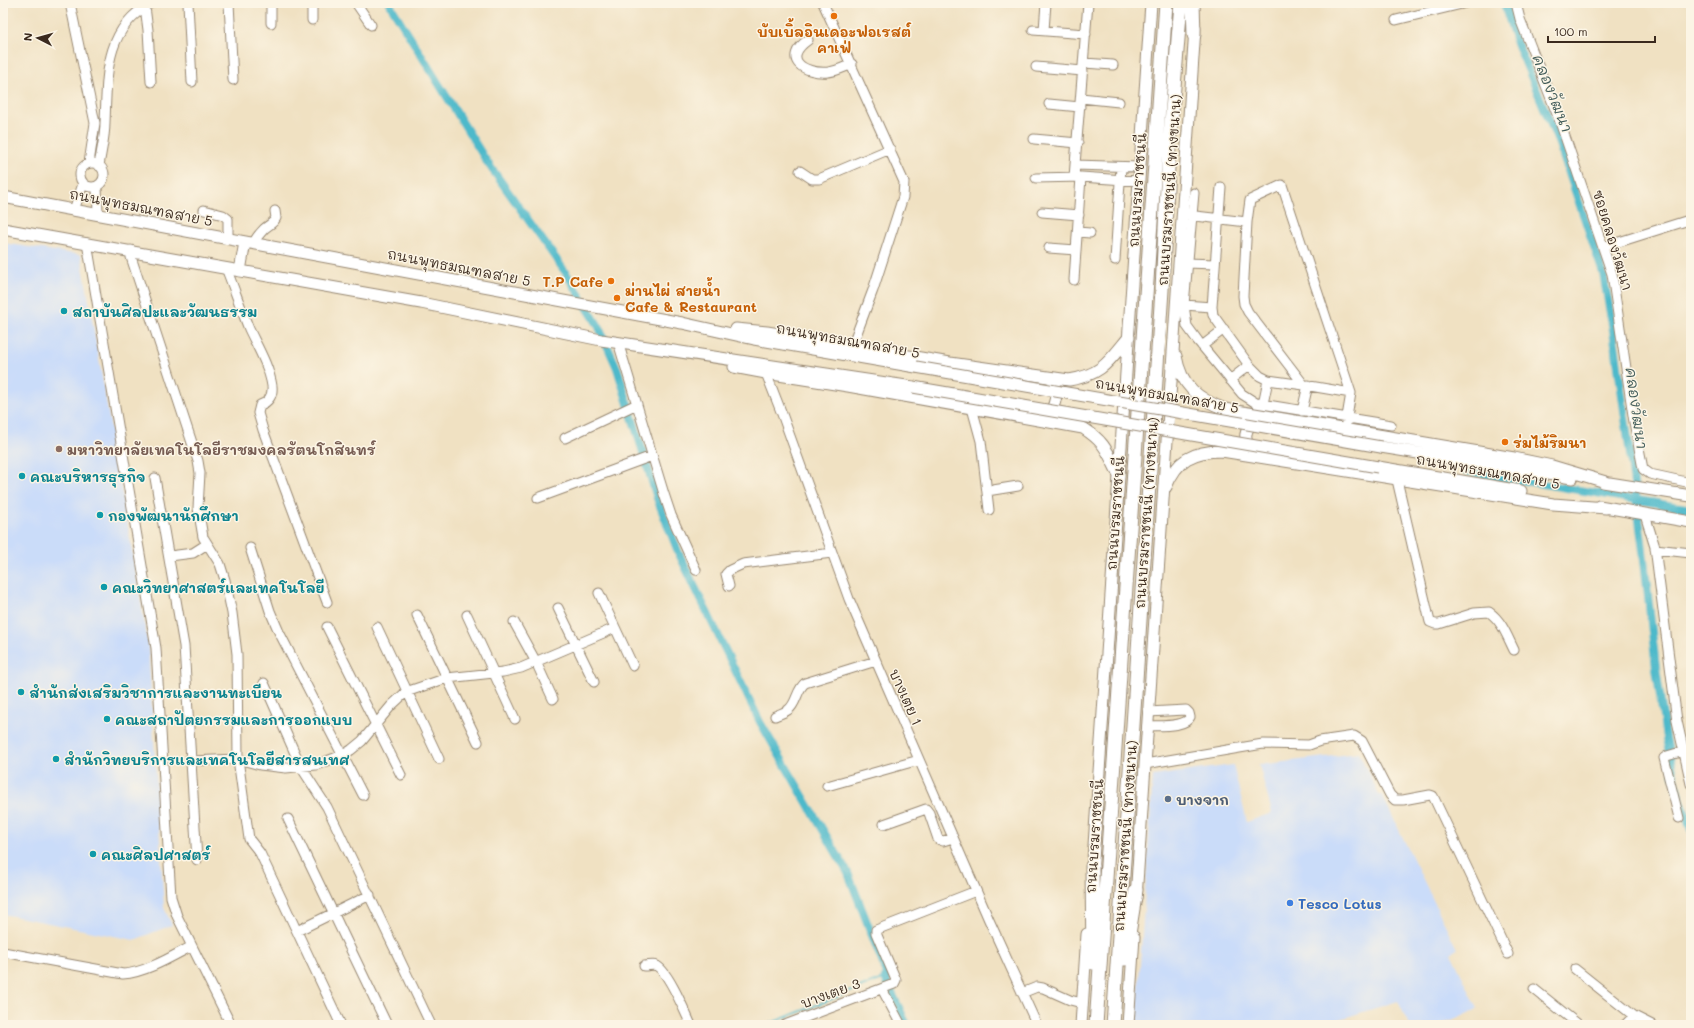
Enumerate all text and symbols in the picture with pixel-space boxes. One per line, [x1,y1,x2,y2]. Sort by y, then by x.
marker: บับเบิ้ลอินเดอะฟอเรสต์ คาเฟ่ [829,11,839,21]
north arrow [18,18,58,58]
place label: บับเบิ้ลอินเดอะฟอเรสต์ คาเฟ่ [757,18,912,57]
scale bar [1548,18,1655,44]
text: 100 m [1554,23,1588,39]
text: N [20,32,35,42]
water label: คลองวัฒนา [1528,51,1578,135]
street label: ถนนบรมราชชนนี (ทางขนาน) [1153,93,1185,286]
street label: ถนนบรมราชชนนี [1124,132,1150,248]
street label: ถนนพุทธมณฑลสาย 5 [67,184,214,232]
street label: ซอยคลองวัฒนา [1589,187,1637,293]
street label: ถนนพุทธมณฑลสาย 5 [385,244,532,292]
place label: T.P Cafe [542,272,603,291]
marker: T.P Cafe [606,276,616,286]
place label: ม่านไผ่ สายน้ำ Cafe & Restaurant [625,277,757,316]
marker: ม่านไผ่ สายน้ำ Cafe & Restaurant [612,293,622,303]
place label: สถาบันศิลปะและวัฒนธรรม [72,302,257,321]
marker: สถาบันศิลปะและวัฒนธรรม [59,306,69,316]
street label: ถนนพุทธมณฑลสาย 5 [774,318,921,364]
water label: คลองวัฒนา [1621,366,1653,450]
street label: ถนนพุทธมณฑลสาย 5 [1093,373,1240,419]
street label: ถนนบรมราชชนนี (ทางขนาน) [1130,416,1162,609]
place label: ร่มไม้ริมนา [1513,433,1586,452]
marker: ร่มไม้ริมนา [1500,437,1510,447]
place label: มหาวิทยาลัยเทคโนโลยีราชมงคลรัตนโกสินทร์ [67,440,377,459]
marker: มหาวิทยาลัยเทคโนโลยีราชมงคลรัตนโกสินทร์ [54,444,64,454]
street label: ถนนพุทธมณฑลสาย 5 [1414,449,1561,495]
street label: ถนนบรมราชชนนี [1102,455,1128,571]
place label: คณะบริหารธุรกิจ [30,467,145,488]
marker: คณะบริหารธุรกิจ [17,471,27,481]
place label: กองพัฒนานักศึกษา [108,505,239,525]
marker: กองพัฒนานักศึกษา [95,510,105,520]
place label: คณะวิทยาศาสตร์และเทคโนโลยี [112,578,325,597]
marker: คณะวิทยาศาสตร์และเทคโนโลยี [99,582,109,592]
street label: บางเตย 1 [885,666,927,728]
place label: สำนักส่งเสริมวิชาการและงานทะเบียน [29,683,282,702]
marker: สำนักส่งเสริมวิชาการและงานทะเบียน [16,687,26,697]
place label: คณะสถาปัตยกรรมและการออกแบบ [115,710,352,729]
marker: คณะสถาปัตยกรรมและการออกแบบ [102,714,112,724]
street label: ถนนบรมราชชนนี (ทางขนาน) [1109,739,1141,932]
place label: สำนักวิทยบริการและเทคโนโลยีสารสนเทศ [64,750,350,769]
marker: สำนักวิทยบริการและเทคโนโลยีสารสนเทศ [51,754,61,764]
street label: ถนนบรมราชชนนี [1081,778,1107,894]
place label: บางจาก [1176,790,1229,809]
marker: บางจาก [1163,794,1173,804]
place label: คณะศิลปศาสตร์ [101,845,211,864]
marker: คณะศิลปศาสตร์ [88,849,98,859]
place label: Tesco Lotus [1298,894,1382,913]
marker: Tesco Lotus [1285,898,1295,908]
street label: บางเตย 3 [798,973,862,1013]

